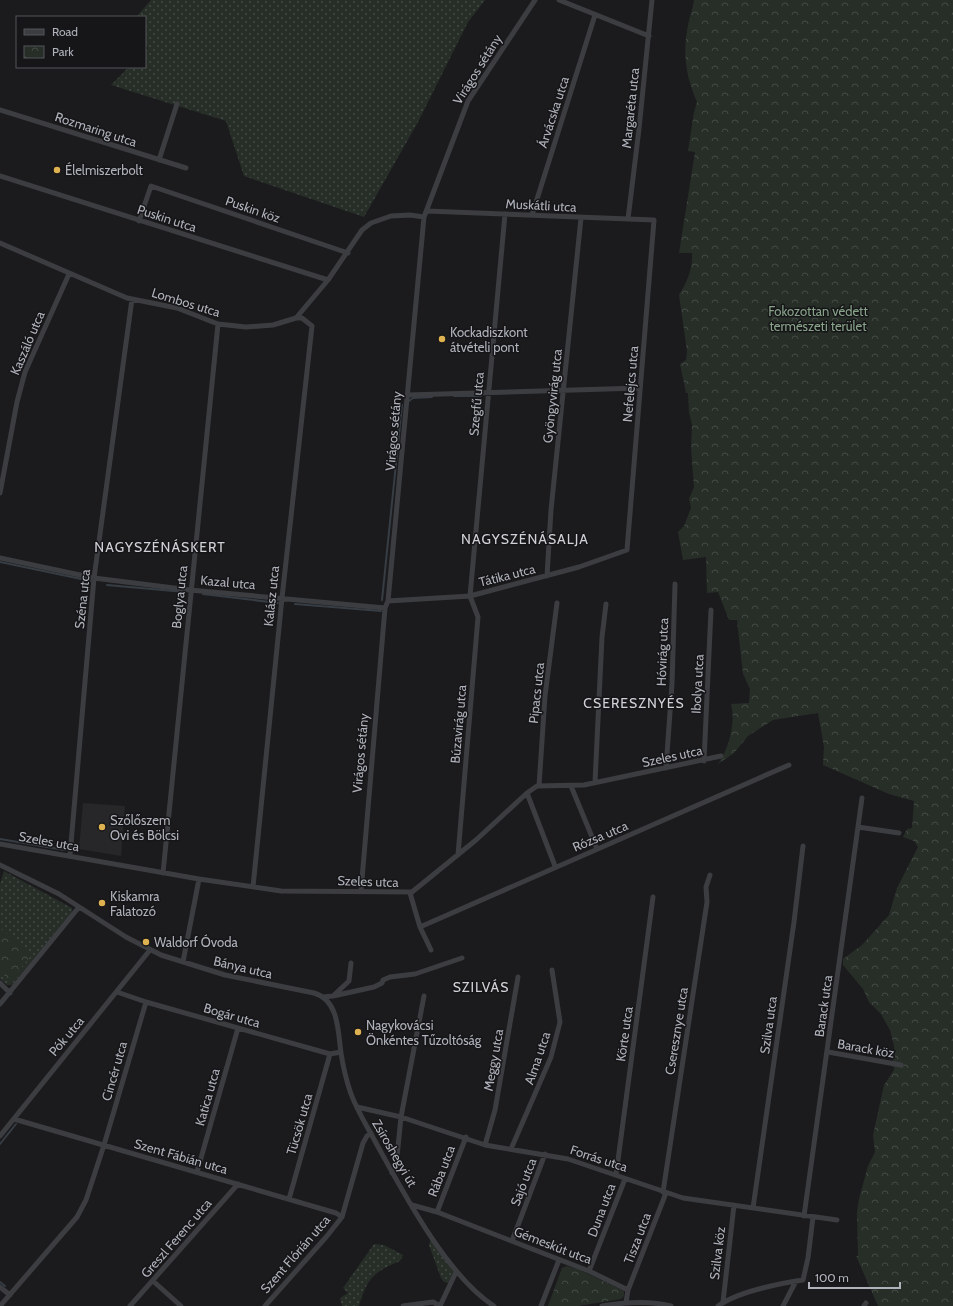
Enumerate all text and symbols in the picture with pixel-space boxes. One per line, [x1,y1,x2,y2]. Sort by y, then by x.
legend [16,16,146,68]
text: Road [52,24,78,39]
street label: Virágos sétány [449,31,505,107]
text: Park [52,44,74,59]
street label: Margaréta utca [618,66,642,149]
street label: Árvácska utca [533,73,572,150]
street label: Rozmaring utca [53,108,140,150]
place label: Élelmiszerbolt [65,161,144,178]
marker: Élelmiszerbolt [52,165,62,175]
street label: Puskin köz [223,192,283,226]
street label: Muskátli utca [505,195,578,215]
street label: Puskin utca [135,201,199,235]
street label: Lombos utca [150,284,223,320]
park label: Fokozottan védett természeti terület [768,303,868,334]
street label: Kaszáló utca [6,308,48,377]
place label: Kockadiszkont átvételi pont [450,324,528,355]
marker: Kockadiszkont átvételi pont [437,334,447,344]
street label: Nefelejcs utca [619,345,642,423]
street label: Gyöngyvirág utca [539,347,565,444]
street label: Szegfű utca [465,371,487,437]
street label: Virágos sétány [382,390,404,471]
district label: NAGYSZÉNÁSALJA [461,530,589,548]
district label: NAGYSZÉNÁSKERT [94,538,226,556]
street label: Tátika utca [477,560,538,590]
street label: Boglya utca [168,564,190,629]
street label: Kalász utca [260,564,282,627]
street label: Széna utca [71,568,93,630]
street label: Kazal utca [200,572,257,592]
street label: Hóvirág utca [653,617,671,686]
street label: Ibolya utca [687,653,707,714]
street label: Pipacs utca [525,661,547,724]
street label: Búzavirág utca [447,683,469,764]
district label: CSERESZNYÉS [583,694,685,712]
street label: Virágos sétány [349,712,371,793]
street label: Szeles utca [640,742,704,770]
place label: Szőlőszem Ovi és Bölcsi [110,812,179,843]
street label: Rózsa utca [570,817,631,855]
marker: Szőlőszem Ovi és Bölcsi [97,822,107,832]
street label: Szeles utca [17,828,81,854]
street label: Szeles utca [337,872,400,890]
place label: Kiskamra Falatozó [110,888,160,919]
marker: Kiskamra Falatozó [97,898,107,908]
place label: Waldorf Óvoda [154,934,238,950]
marker: Waldorf Óvoda [141,937,151,947]
street label: Bánya utca [212,952,275,982]
street label: Barack utca [811,973,835,1038]
district label: SZILVÁS [453,978,509,996]
street label: Cseresznye utca [661,985,691,1076]
street label: Szilva utca [756,994,780,1055]
street label: Bogár utca [202,999,263,1031]
street label: Körte utca [612,1005,636,1063]
street label: Pók utca [45,1012,88,1059]
place label: Nagykovácsi Önkéntes Tűzoltóság [366,1017,482,1048]
marker: Nagykovácsi Önkéntes Tűzoltóság [353,1027,363,1037]
street label: Meggy utca [480,1027,506,1092]
street label: Alma utca [521,1029,554,1087]
street label: Barack köz [836,1035,896,1061]
street label: Cincér utca [98,1039,130,1103]
street label: Katica utca [191,1066,223,1128]
street label: Tücsök utca [283,1091,316,1157]
street label: Zsíroshegyi út [369,1116,421,1190]
street label: Szent Fábián utca [132,1135,230,1177]
street label: Forrás utca [568,1141,630,1175]
street label: Rába utca [424,1142,458,1199]
street label: Sajó utca [507,1155,541,1209]
street label: Duna utca [584,1180,619,1239]
street label: Greszl Ferenc utca [137,1195,215,1281]
street label: Tisza utca [620,1209,654,1266]
street label: Szent Flórián utca [257,1211,334,1296]
street label: Gémeskút utca [512,1223,595,1267]
street label: Szilva köz [706,1225,728,1281]
scale bar [809,1264,900,1290]
text: 100 m [815,1270,849,1285]

